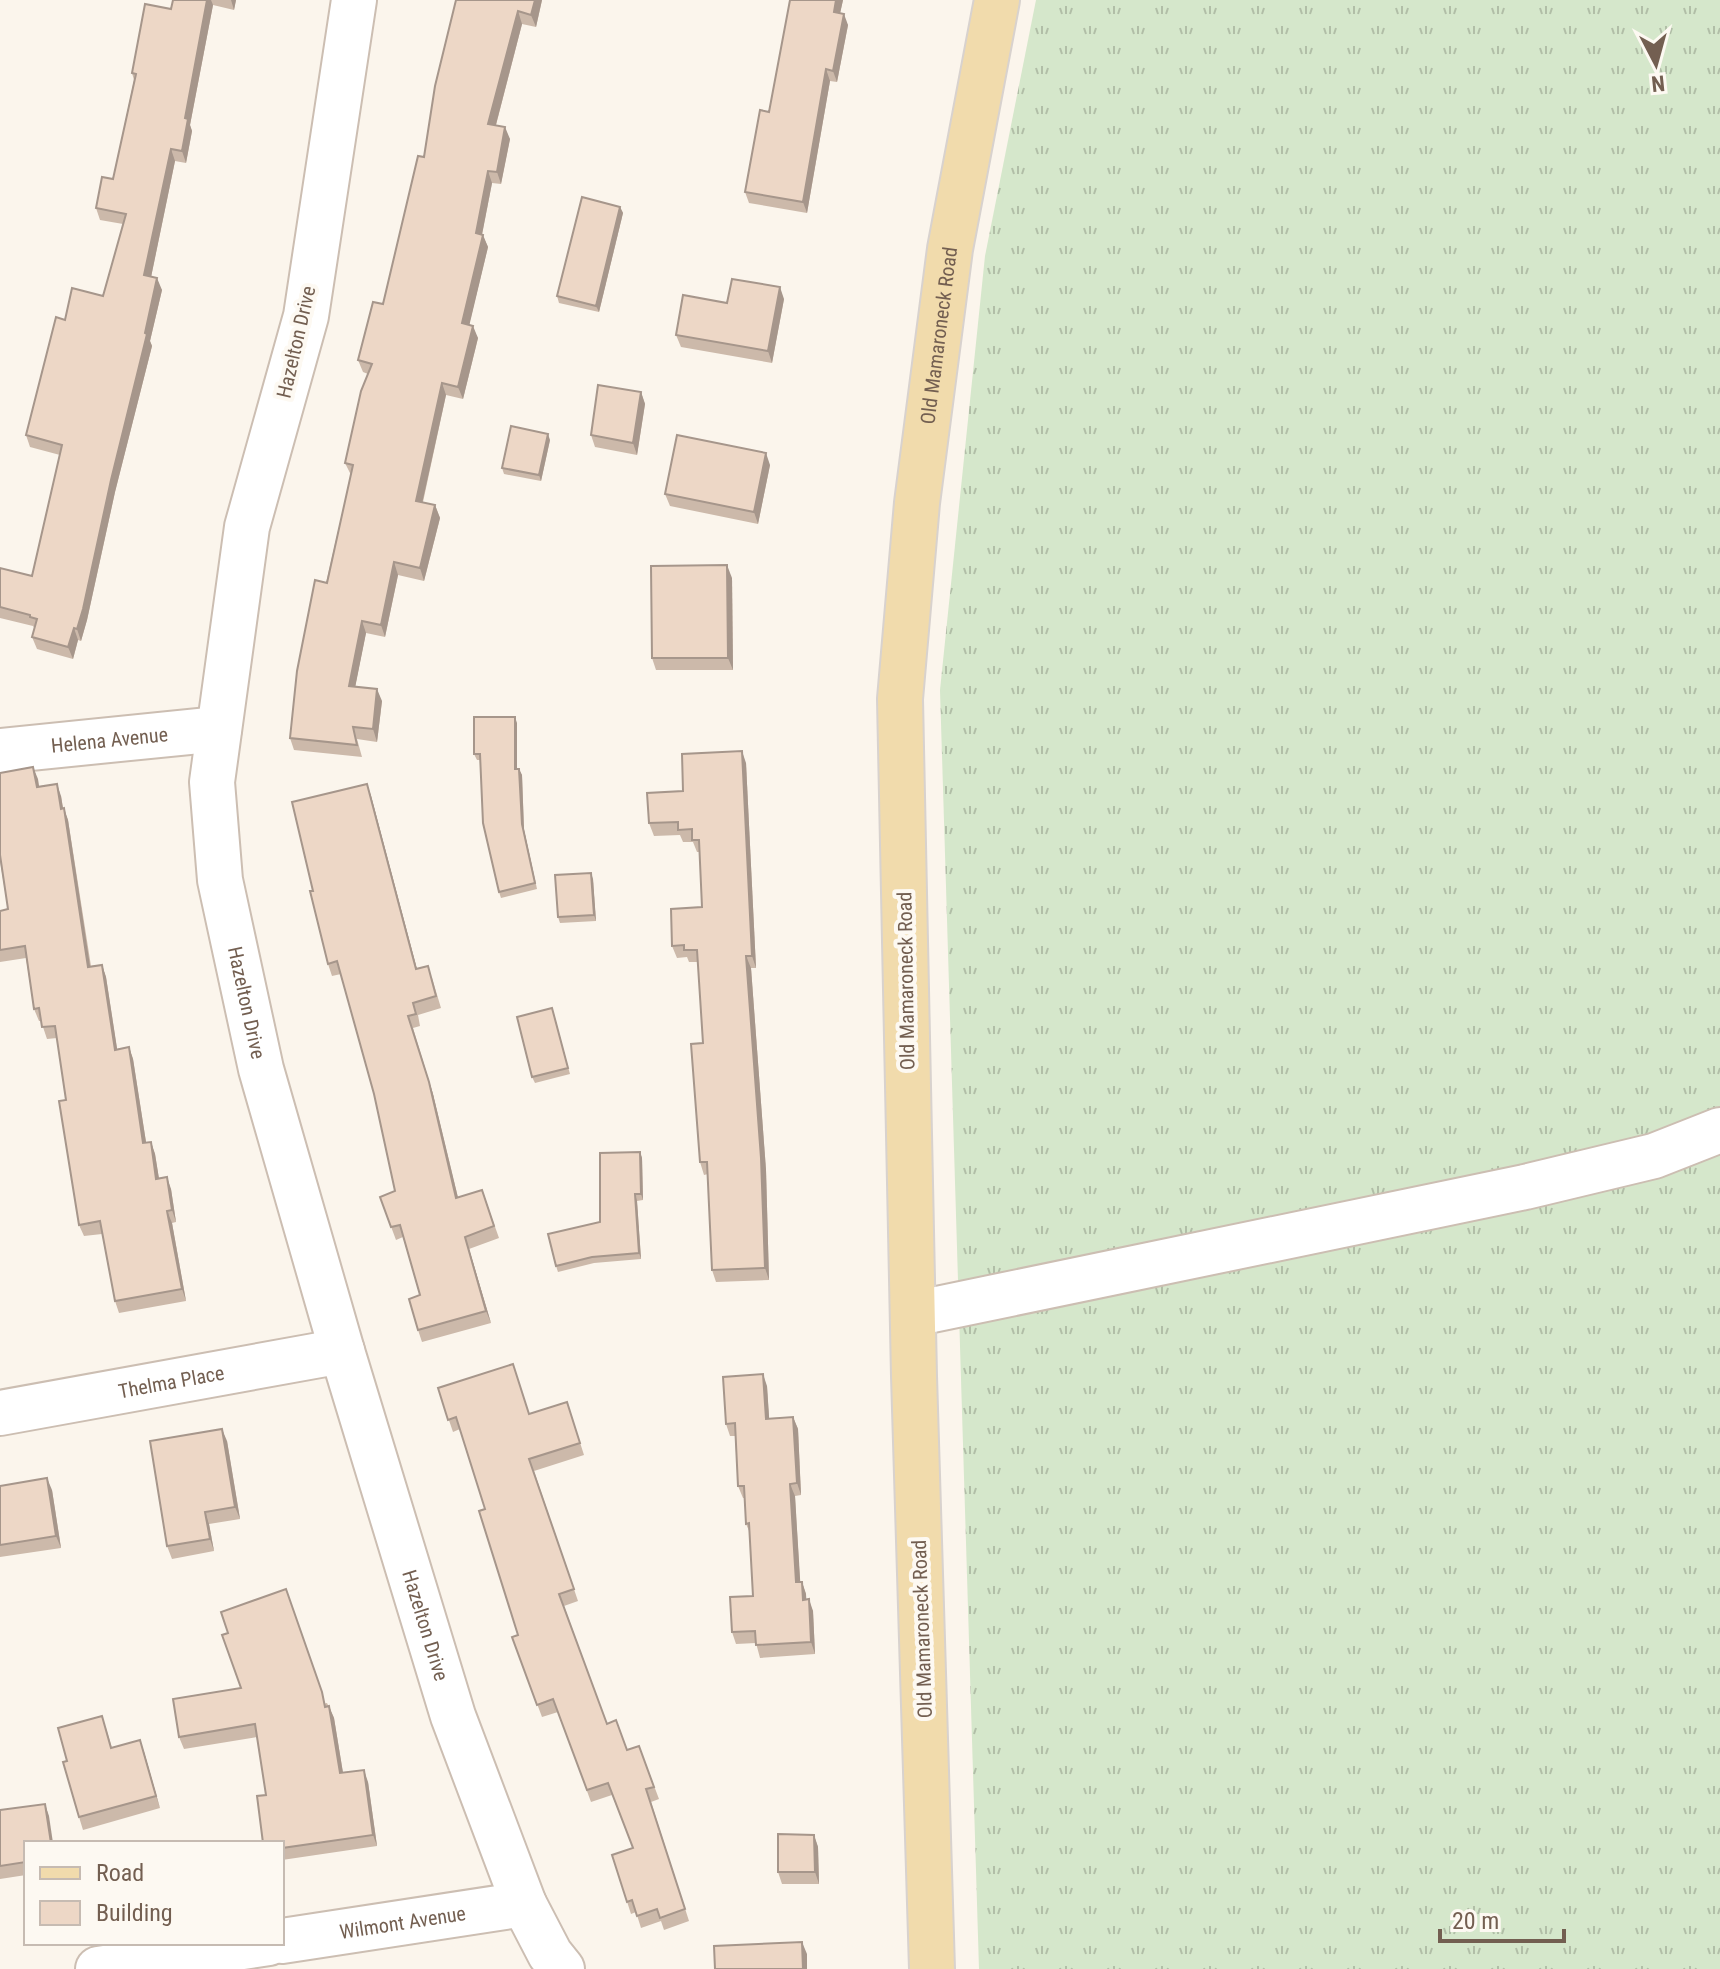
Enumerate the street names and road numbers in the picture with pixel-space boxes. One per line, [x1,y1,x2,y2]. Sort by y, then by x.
street label: Old Mamaroneck Road [915,245,962,426]
street label: Hazelton Drive [271,284,321,400]
street label: Helena Avenue [50,722,169,758]
street label: Old Mamaroneck Road [892,892,920,1070]
street label: Hazelton Drive [223,944,270,1061]
street label: Thelma Place [116,1361,226,1403]
street label: Old Mamaroneck Road [907,1539,937,1719]
street label: Hazelton Drive [397,1567,454,1684]
street label: Wilmont Avenue [338,1901,467,1944]

